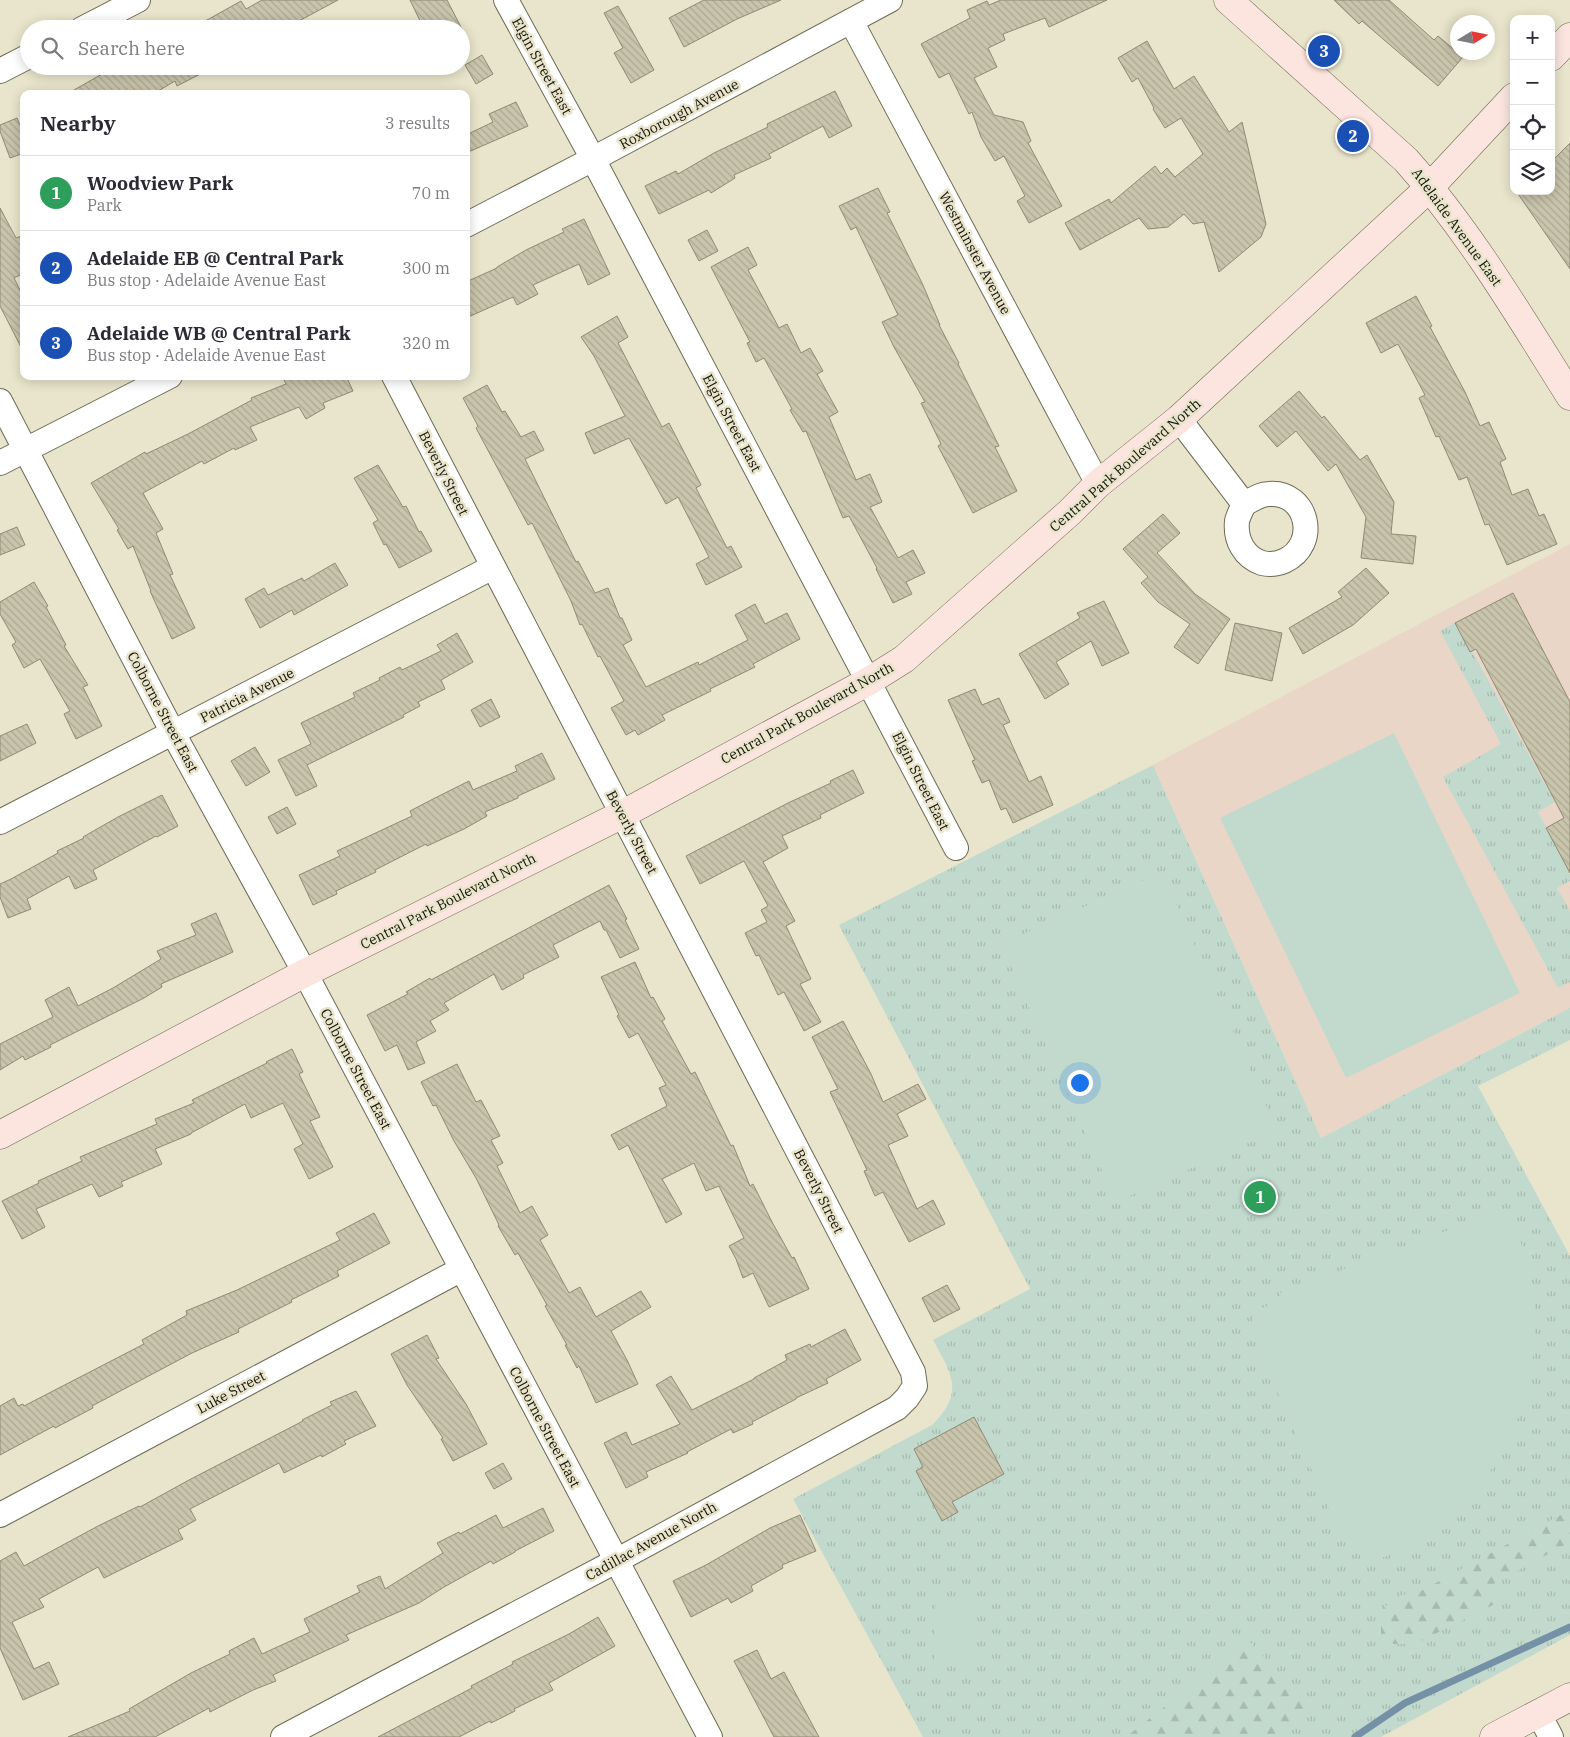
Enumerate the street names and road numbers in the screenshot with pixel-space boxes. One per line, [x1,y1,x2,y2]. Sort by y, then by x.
street label: Elgin Street East [508,14,576,118]
street label: Roxborough Avenue [616,75,742,153]
street label: Adelaide Avenue East [1408,164,1506,290]
street label: Westminster Avenue [935,188,1015,318]
street label: Elgin Street East [699,371,765,475]
street label: Central Park Boulevard North [1046,394,1205,536]
street label: Beverly Street [415,428,473,518]
street label: Colborne Street East [124,649,202,776]
street label: Central Park Boulevard North [717,658,897,768]
street label: Patricia Avenue [197,664,297,726]
street label: Elgin Street East [888,729,954,833]
street label: Beverly Street [602,787,662,877]
street label: Central Park Boulevard North [357,849,539,953]
street label: Colborne Street East [317,1006,395,1133]
street label: Beverly Street [790,1146,848,1236]
street label: Colborne Street East [506,1364,584,1491]
street label: Luke Street [194,1366,268,1418]
street label: Cadillac Avenue North [582,1497,720,1585]

